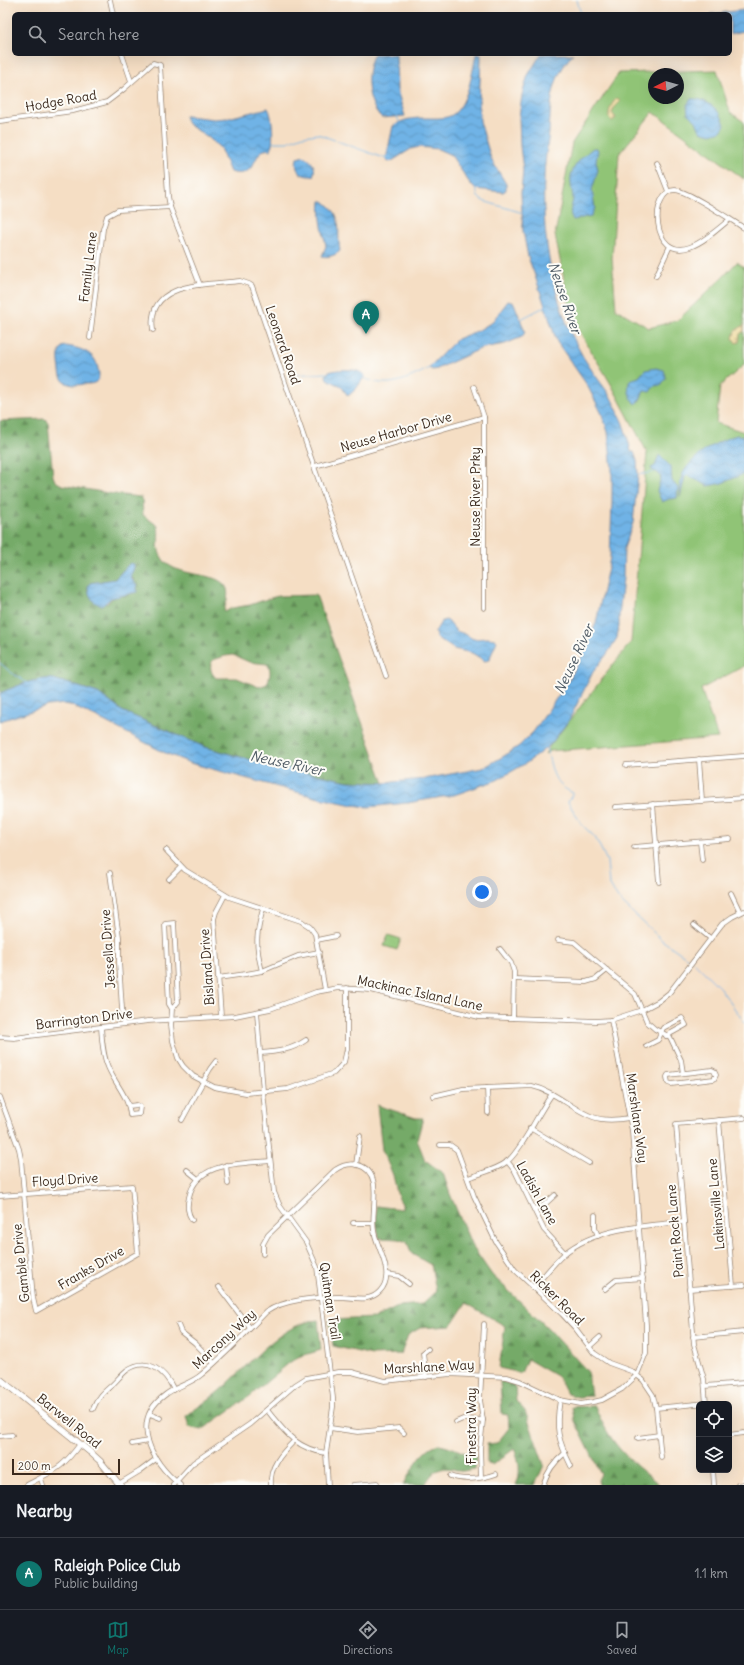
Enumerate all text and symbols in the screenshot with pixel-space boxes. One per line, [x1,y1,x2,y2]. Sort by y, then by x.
search box [12,12,732,56]
icon: search [26,23,48,45]
text: Search here [58,25,139,44]
north arrow [648,68,684,104]
street label: Hodge Road [24,86,98,116]
street label: Family Lane [75,231,101,303]
water label: Neuse River [544,260,586,338]
pin: A [353,301,379,334]
street label: Leonard Road [262,303,305,387]
street label: Neuse Harbor Drive [338,408,454,456]
street label: Neuse River Prky [467,447,484,547]
water label: Neuse River [550,619,599,697]
water label: Neuse River [249,746,328,780]
your location [472,882,492,902]
street label: Jessella Drive [97,909,119,989]
street label: Bisland Drive [196,928,218,1006]
street label: Mackinac Island Lane [356,971,484,1015]
street label: Barrington Drive [35,1005,133,1033]
street label: Marshlane Way [622,1072,652,1164]
street label: Ladish Lane [513,1158,561,1228]
street label: Lakinsville Lane [704,1158,728,1250]
street label: Floyd Drive [31,1169,99,1191]
street label: Paint Rock Lane [662,1184,688,1278]
street label: Gamble Drive [8,1223,34,1303]
street label: Franks Drive [55,1242,127,1294]
street label: Quitman Trail [315,1261,345,1341]
street label: Ricker Road [526,1267,588,1329]
street label: Marcony Way [189,1305,259,1373]
street label: Marshlane Way [383,1356,475,1378]
street label: Finestra Way [463,1388,480,1464]
street label: Barwell Road [33,1390,105,1452]
map controls [696,1401,732,1473]
button: locate [696,1401,732,1437]
button: layers [696,1437,732,1473]
scale bar [12,1457,120,1476]
text: 200 m [18,1459,51,1473]
text: Nearby [16,1500,72,1522]
text: Raleigh Police Club [54,1556,181,1575]
text: A [25,1565,33,1582]
text: 1.1 km [694,1565,728,1582]
text: Public building [54,1575,138,1592]
tab: Map [107,1619,129,1657]
tab: Directions [343,1619,393,1657]
tab: Saved [607,1619,637,1657]

